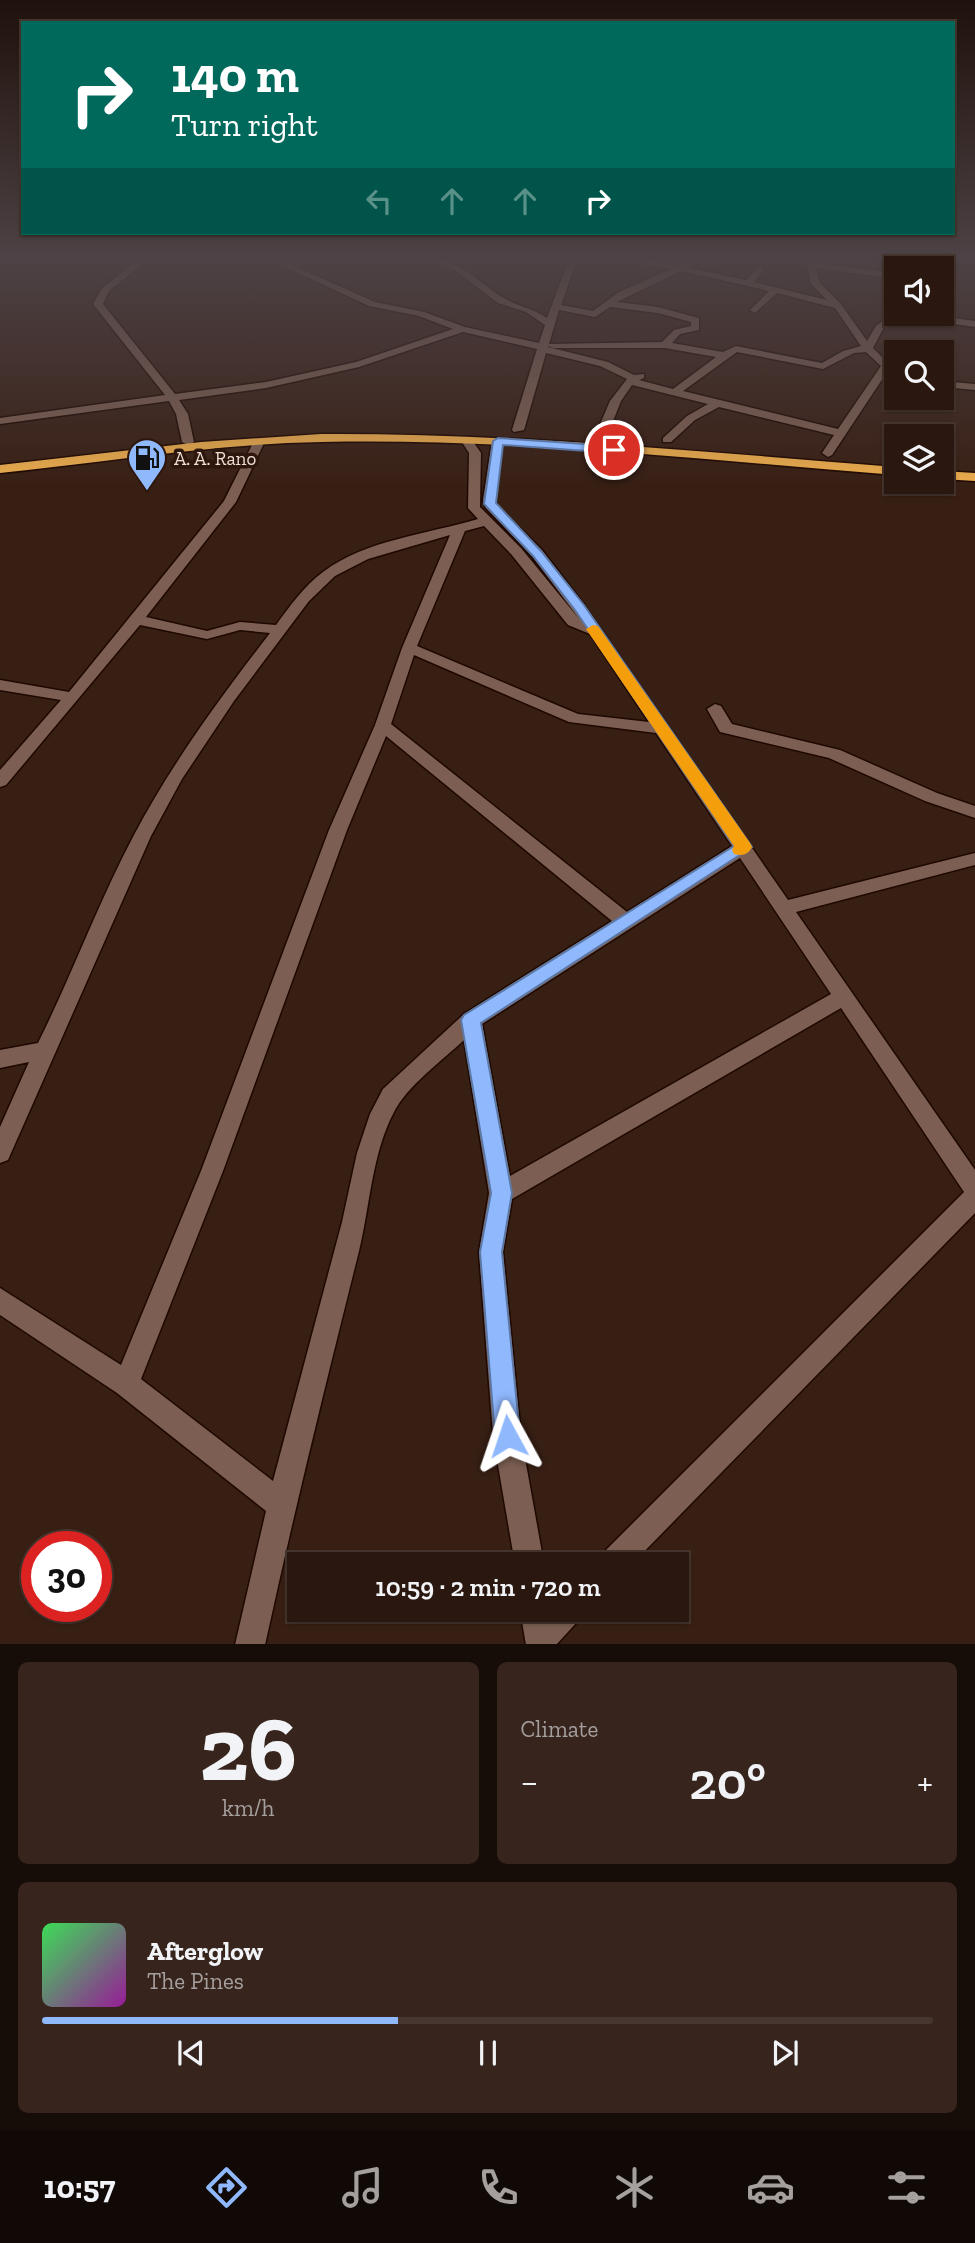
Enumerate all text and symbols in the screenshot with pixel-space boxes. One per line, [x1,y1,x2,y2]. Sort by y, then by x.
text: 140 m [171,46,299,105]
icon: right [56,49,147,140]
text: Turn right [171,106,318,144]
icon: left [360,182,398,220]
icon: ahead [433,182,471,220]
icon: ahead [506,182,544,220]
icon: right [579,182,617,220]
map controls [884,256,954,494]
button: sound [884,256,954,326]
button: search [884,340,954,410]
pin [584,420,644,480]
button: layers [884,424,954,494]
icon: arrive [595,431,633,469]
fuel station icon: A. A. Rano [126,437,168,492]
place label: A. A. Rano [174,447,256,470]
position arrow [471,1399,545,1473]
speed limit sign: 30 [21,1531,112,1622]
text: 10:59 · 2 min · 720 m [375,1571,601,1603]
text: 26 [199,1694,297,1803]
text: Climate [521,1715,598,1743]
text: 20° [689,1750,766,1812]
text: − [521,1759,538,1805]
text: + [917,1759,933,1805]
text: km/h [222,1794,275,1822]
text: Afterglow [147,1935,263,1967]
text: The Pines [147,1967,244,1995]
icon: previous [172,2034,210,2072]
icon: pause [469,2034,507,2072]
icon: next [766,2034,804,2072]
icon: directions [202,2163,251,2212]
icon: music [338,2163,387,2212]
icon: phone [474,2163,523,2212]
icon: climate [610,2163,659,2212]
icon: car [746,2163,795,2212]
icon: filters [882,2163,931,2212]
text: 10:57 [44,2168,115,2206]

